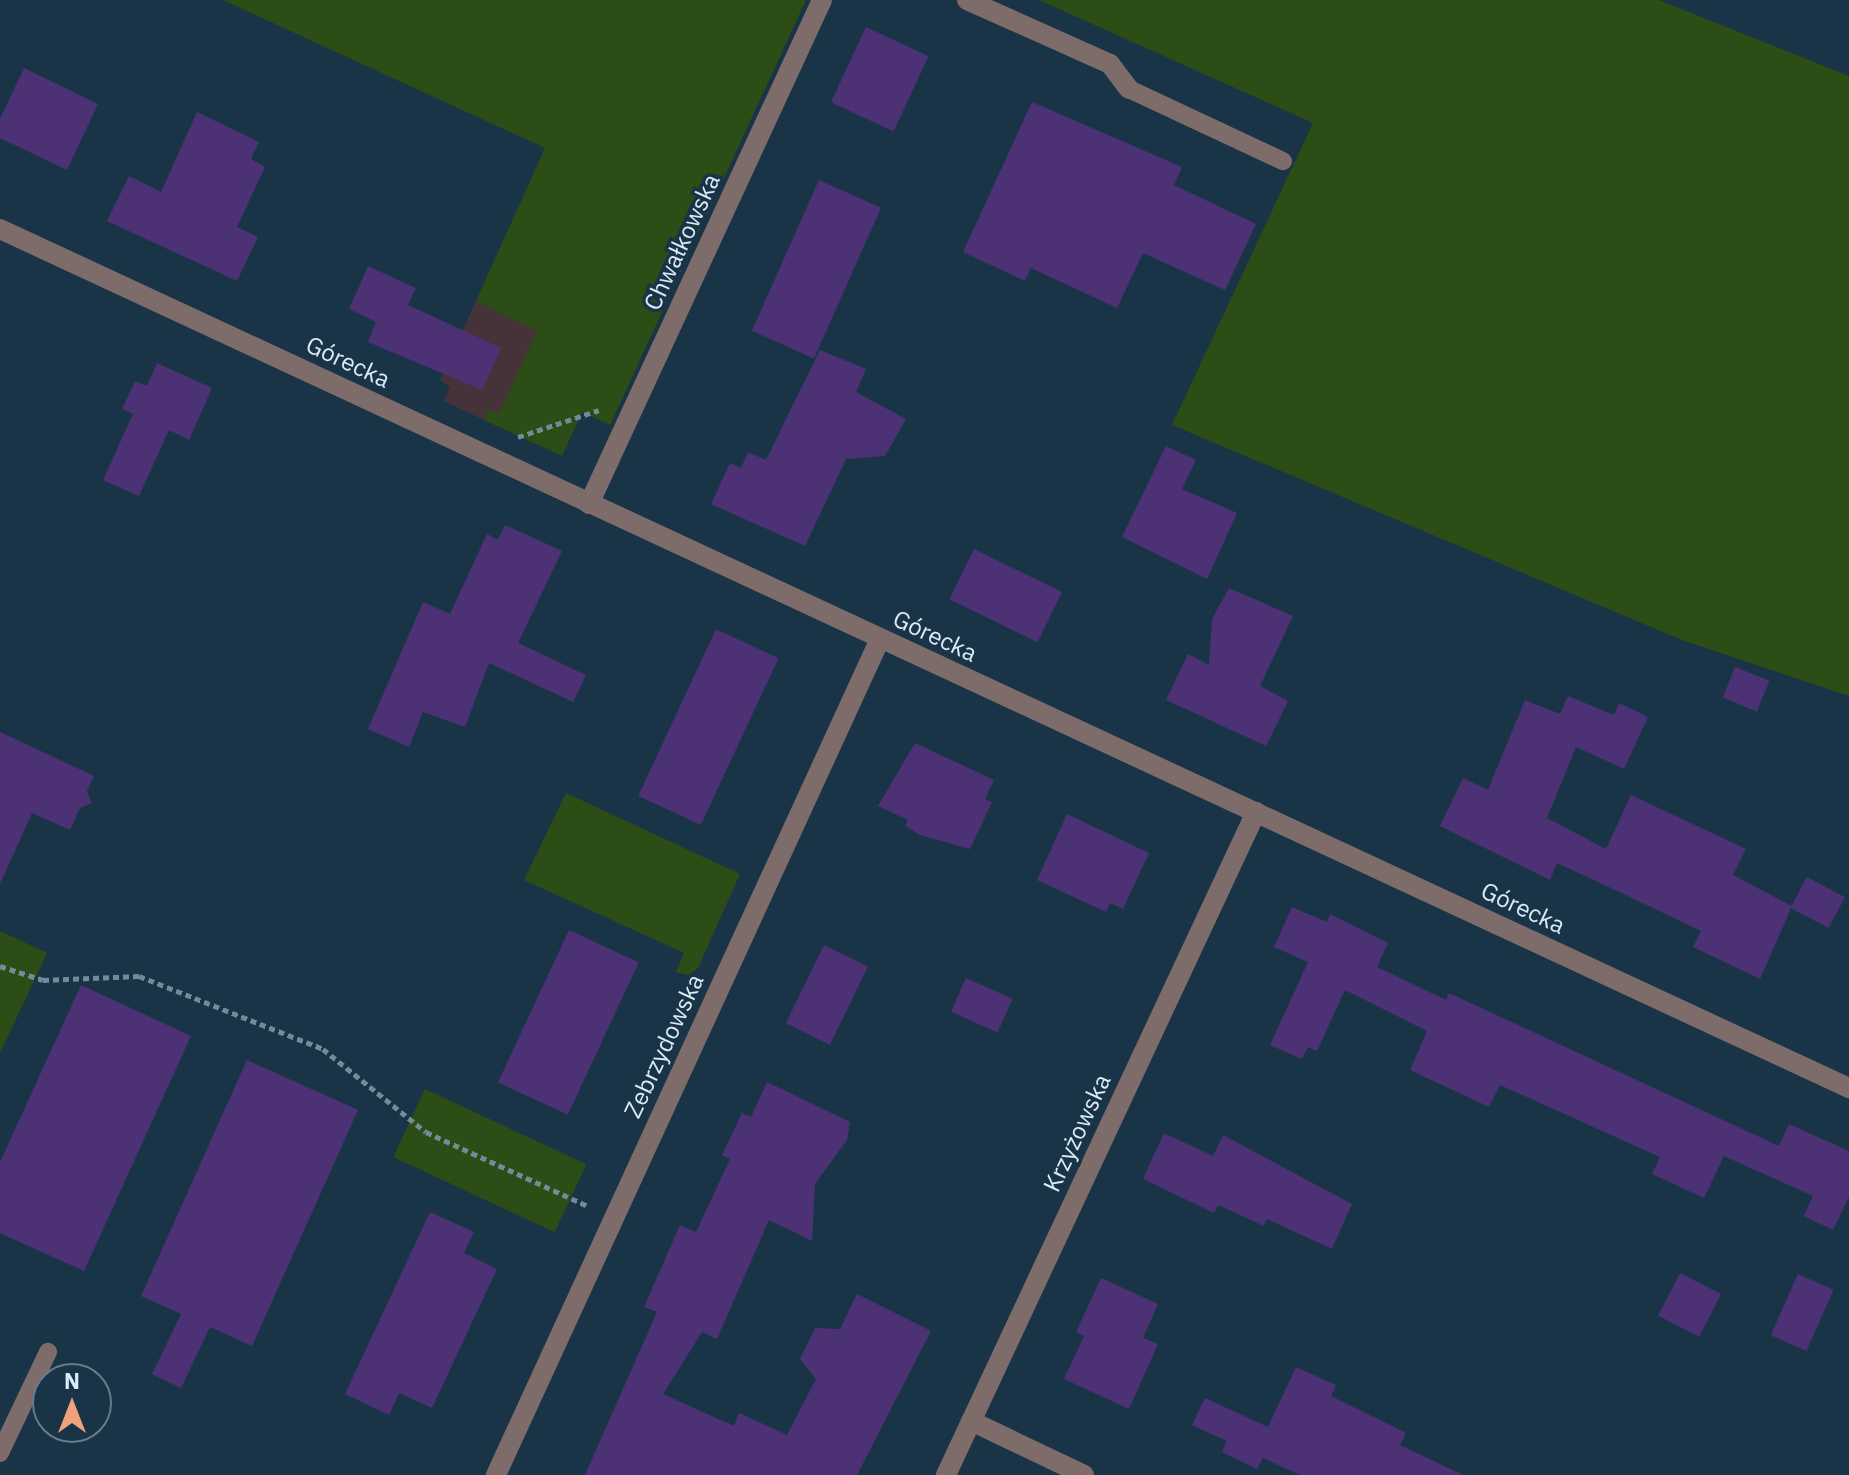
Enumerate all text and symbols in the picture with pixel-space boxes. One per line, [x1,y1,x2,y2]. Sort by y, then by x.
street label: Chwałkowska [638,169,726,315]
street label: Górecka [301,330,395,394]
street label: Górecka [888,604,982,668]
street label: Górecka [1476,876,1570,940]
street label: Zebrzydowska [618,970,710,1122]
street label: Krzyżowska [1037,1070,1117,1196]
north arrow [32,1363,112,1443]
text: N [64,1366,80,1395]

